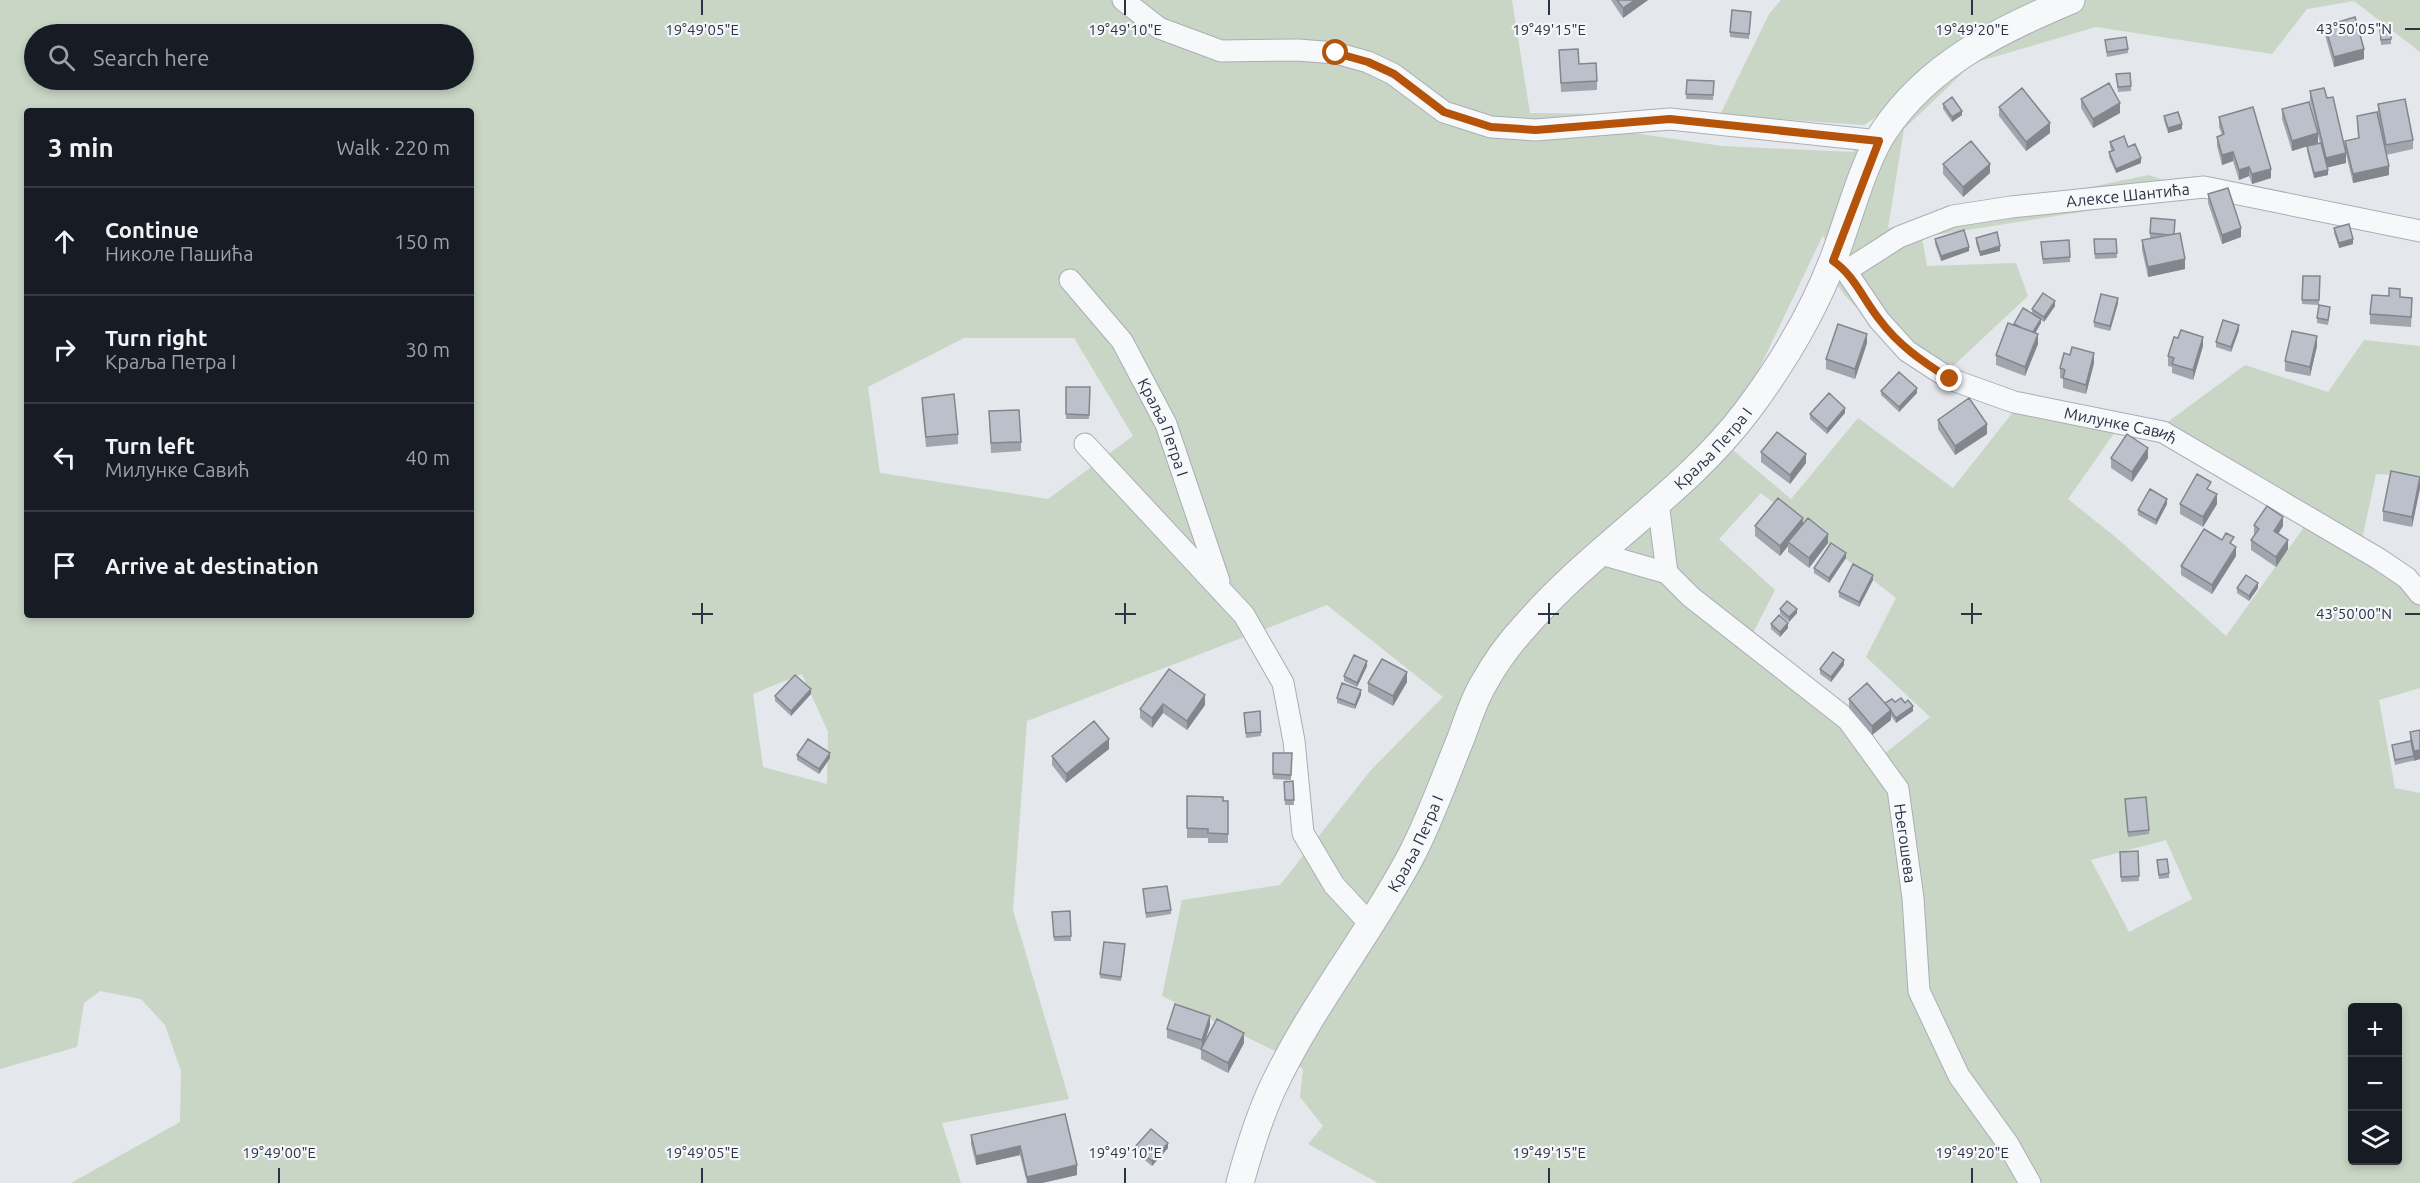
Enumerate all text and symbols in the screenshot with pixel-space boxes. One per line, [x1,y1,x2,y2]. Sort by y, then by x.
text: 43°50'05"N [2316,20,2392,37]
text: 19°49'05"E [665,21,739,38]
text: 19°49'10"E [1088,21,1162,38]
text: 19°49'15"E [1512,21,1586,38]
text: 19°49'20"E [1935,21,2009,38]
search box [24,24,474,90]
route start [1322,39,1348,65]
icon: search [45,41,78,74]
text: Search here [93,45,209,70]
text: 3 min [48,133,114,162]
text: Walk · 220 m [337,136,450,159]
street label: Алексе Шантића [2065,180,2190,210]
text: Continue [105,217,199,242]
icon: ahead [48,225,81,258]
text: 150 m [394,230,450,253]
text: Николе Пашића [105,242,254,265]
text: Turn right [105,325,207,350]
icon: right [48,333,81,366]
text: 30 m [406,338,450,361]
text: Краља Петра I [105,350,236,373]
route end [1936,365,1962,391]
street label: Краља Петра I [1134,375,1192,479]
street label: Милунке Савић [2063,403,2181,448]
street label: Краља Петра I [1670,404,1755,493]
text: Turn left [105,433,195,458]
icon: left [48,441,81,474]
text: 40 m [406,446,450,469]
text: Милунке Савић [105,458,250,481]
icon: arrive [48,549,81,582]
text: Arrive at destination [105,553,319,578]
text: 43°50'00"N [2316,605,2392,622]
street label: Краља Петра I [1384,793,1446,895]
street label: Његошева [1891,802,1920,884]
map controls [2348,1003,2402,1165]
button: + [2348,1003,2402,1057]
button: − [2348,1057,2402,1111]
button: layers [2348,1111,2402,1165]
text: 19°49'00"E [242,1144,316,1161]
text: 19°49'05"E [665,1144,739,1161]
text: 19°49'10"E [1088,1144,1162,1161]
text: 19°49'15"E [1512,1144,1586,1161]
text: 19°49'20"E [1935,1144,2009,1161]

